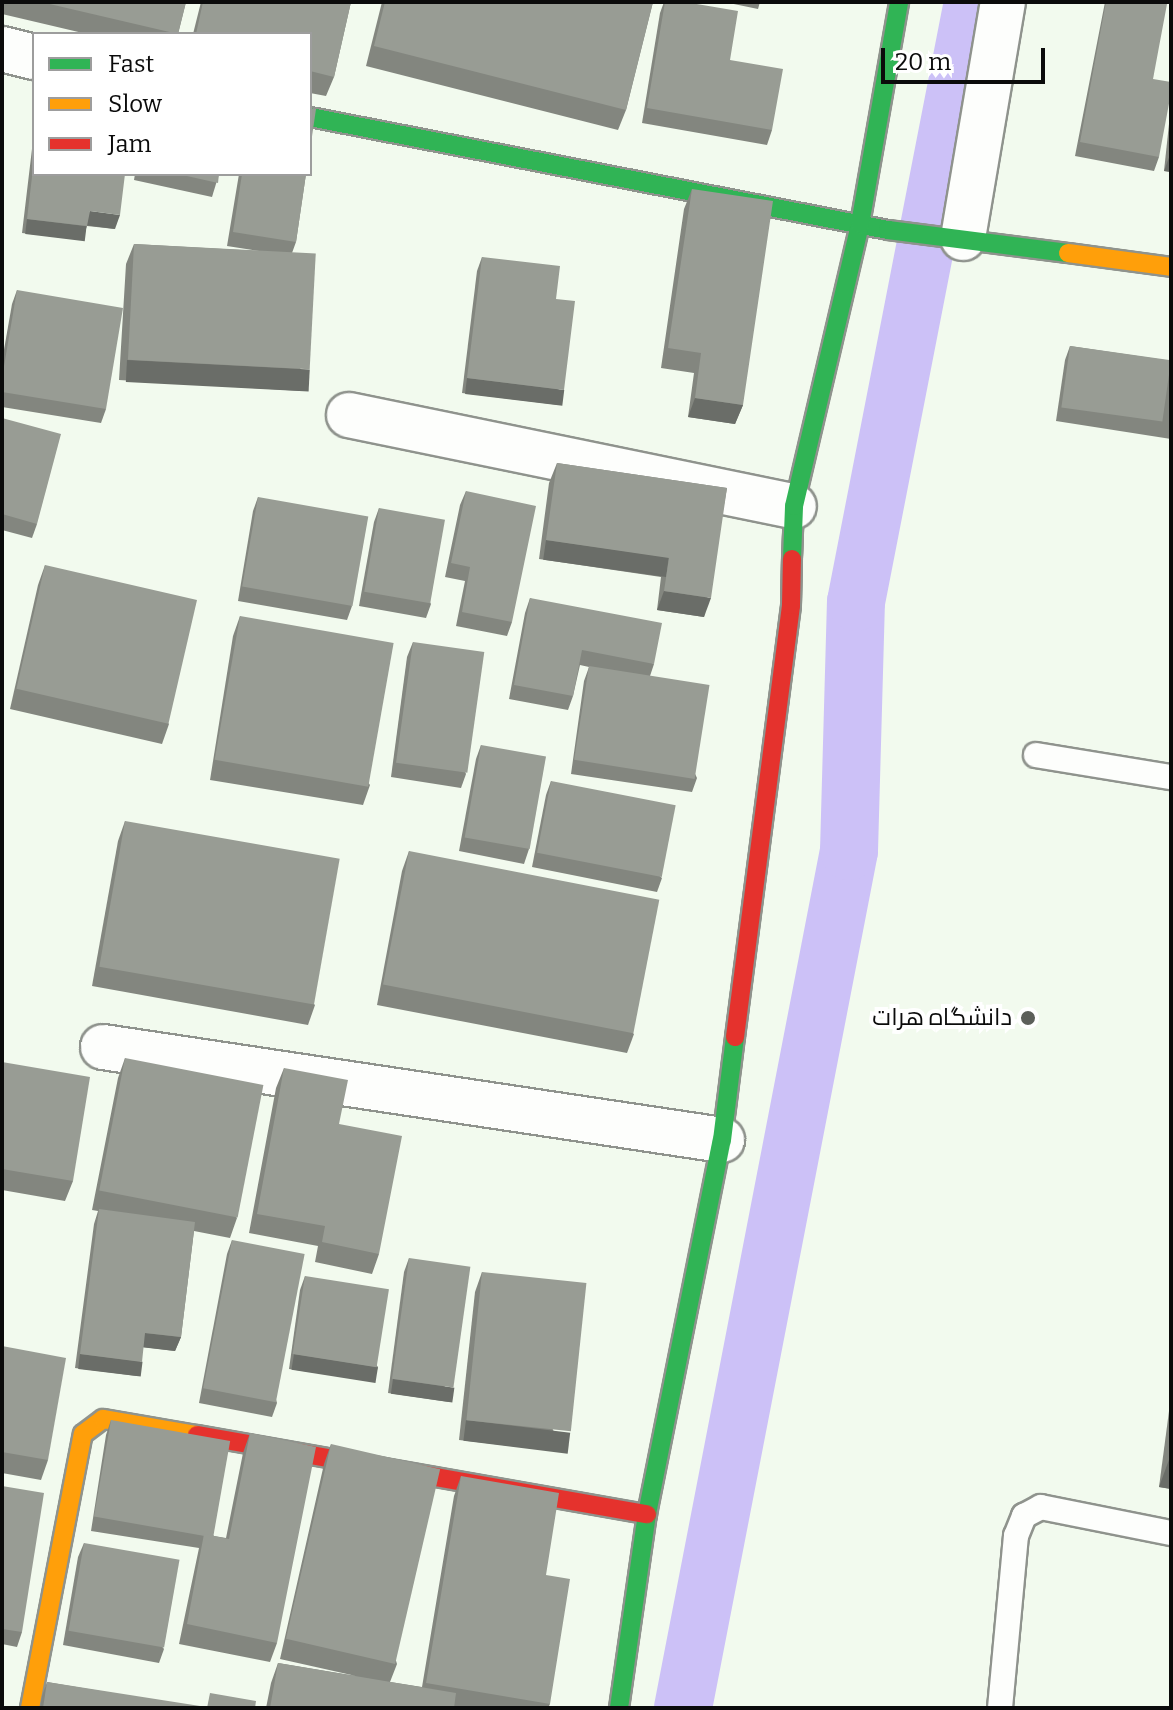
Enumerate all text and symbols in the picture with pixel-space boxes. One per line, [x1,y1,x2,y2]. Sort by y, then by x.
legend [32,32,312,176]
scale bar [885,32,1049,82]
text: 20 m [895,48,951,76]
text: Fast [108,50,154,78]
text: Slow [108,90,162,118]
text: Jam [108,130,151,158]
place label: دانشگاه هرات [872,1004,1012,1032]
marker: دانشگاه هرات [1019,1009,1037,1027]

